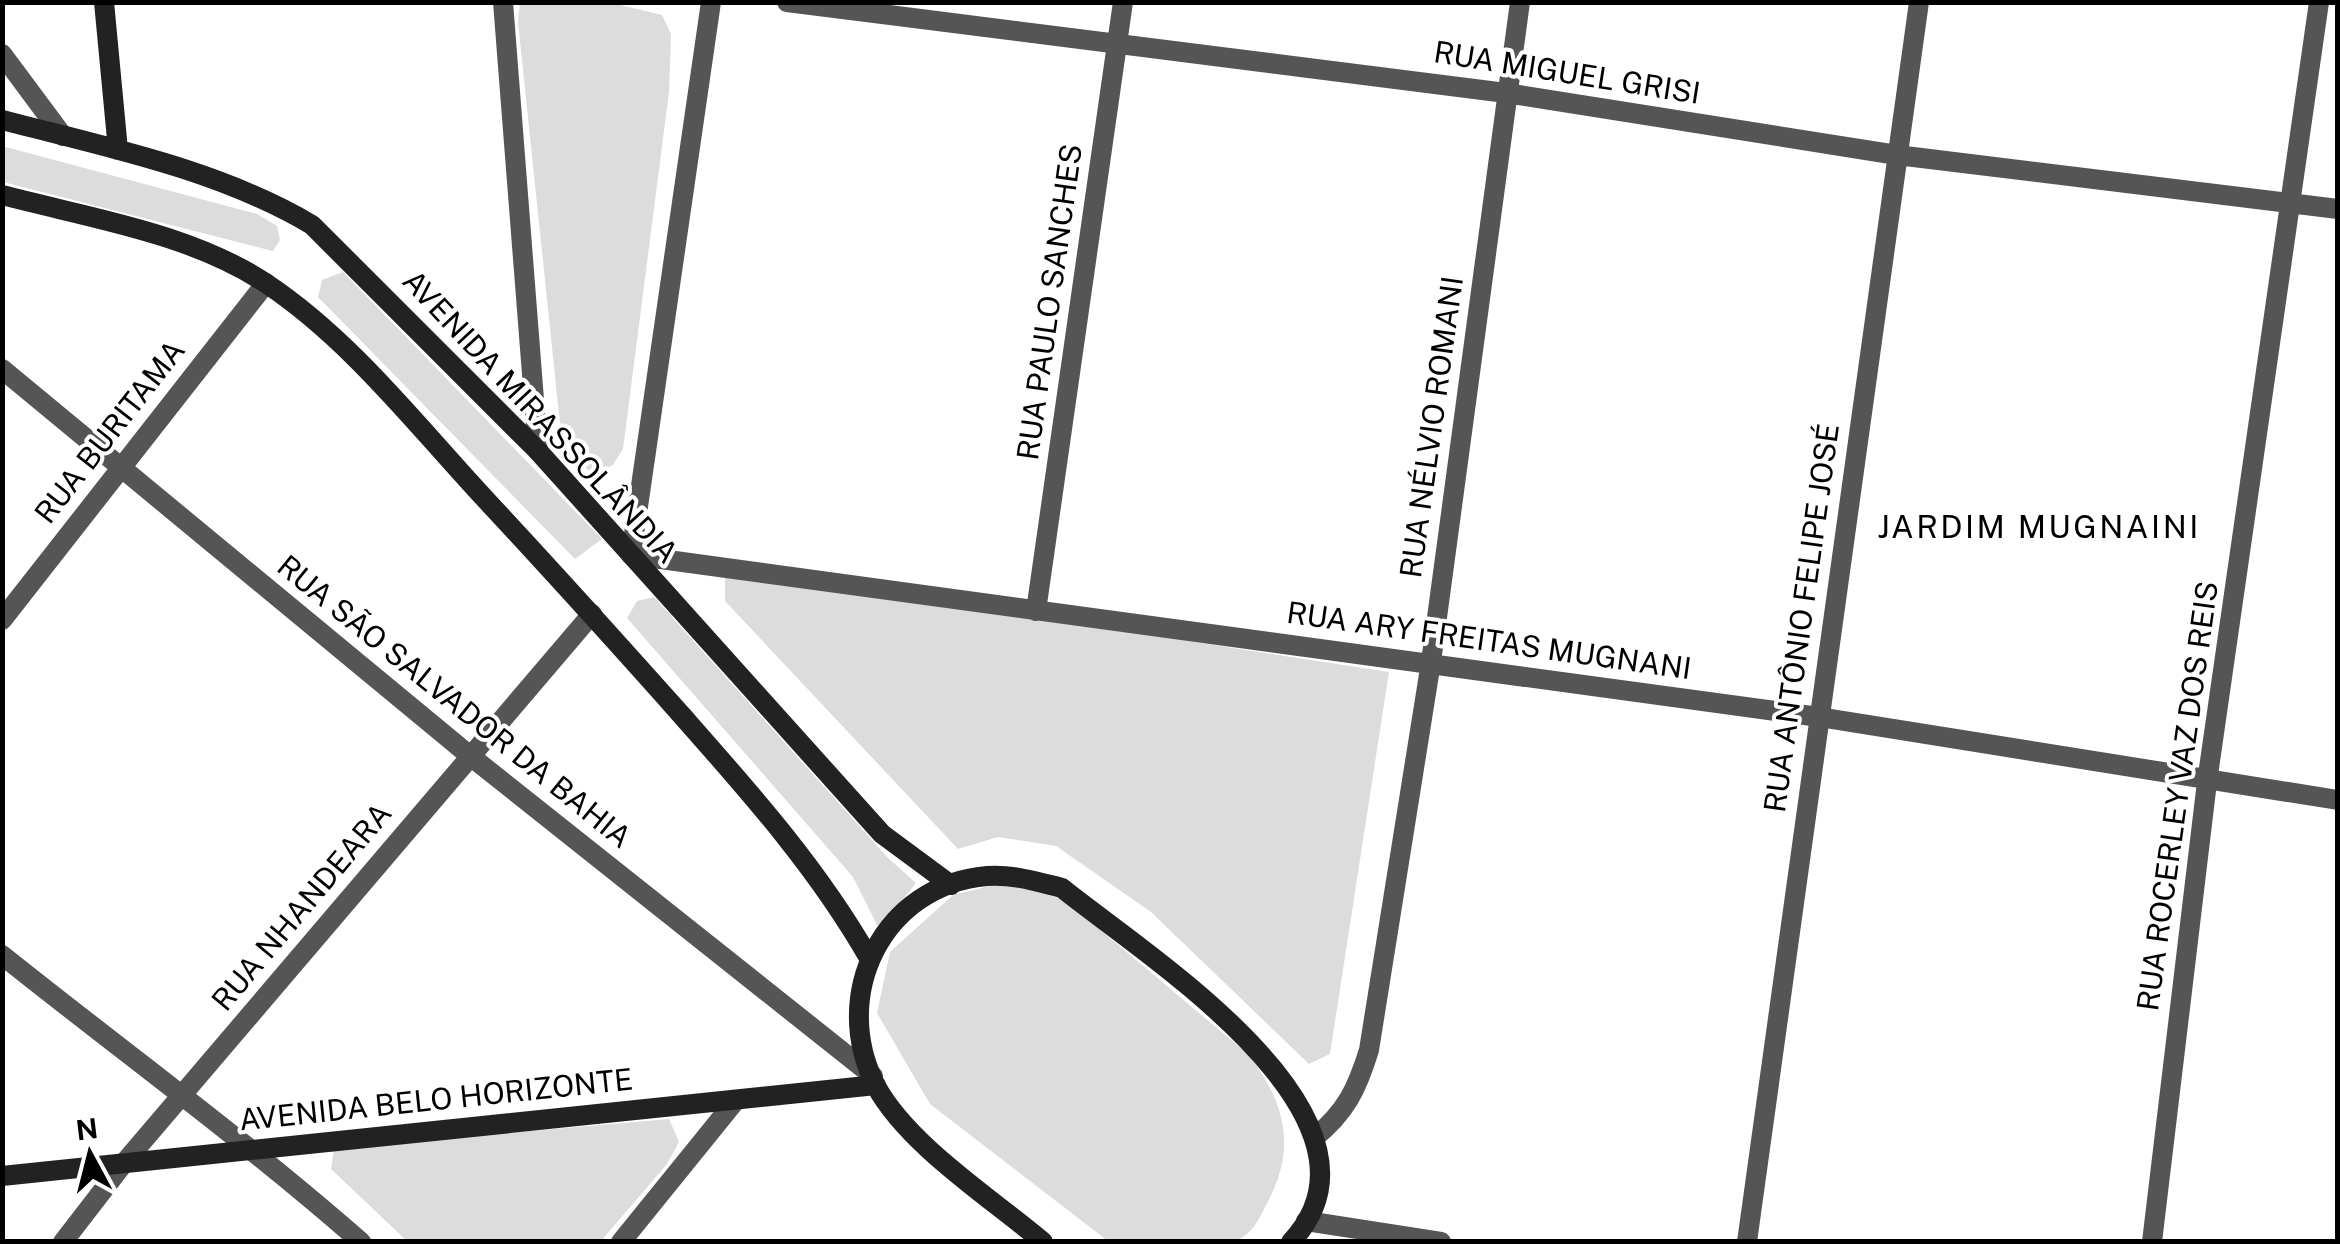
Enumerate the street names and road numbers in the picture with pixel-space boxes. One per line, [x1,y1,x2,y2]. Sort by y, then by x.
street label: RUA MIGUEL GRISI [1431,33,1703,111]
street label: RUA PAULO SANCHES [1009,141,1089,462]
street label: AVENIDA MIRASSOLÂNDIA [396,262,686,570]
street label: RUA NÉLVIO ROMANI [1392,274,1470,580]
street label: RUA BURITAMA [27,333,192,530]
street label: RUA ANTÔNIO FELIPE JOSÉ [1756,421,1846,814]
street label: RUA SÃO SALVADOR DA BAHIA [270,547,639,855]
street label: RUA ROCERLEY VAZ DOS REIS [2129,579,2225,1013]
street label: RUA ARY FREITAS MUGNANI [1285,594,1694,686]
street label: RUA NHANDEARA [204,795,399,1018]
street label: AVENIDA BELO HORIZONTE [237,1060,635,1138]

